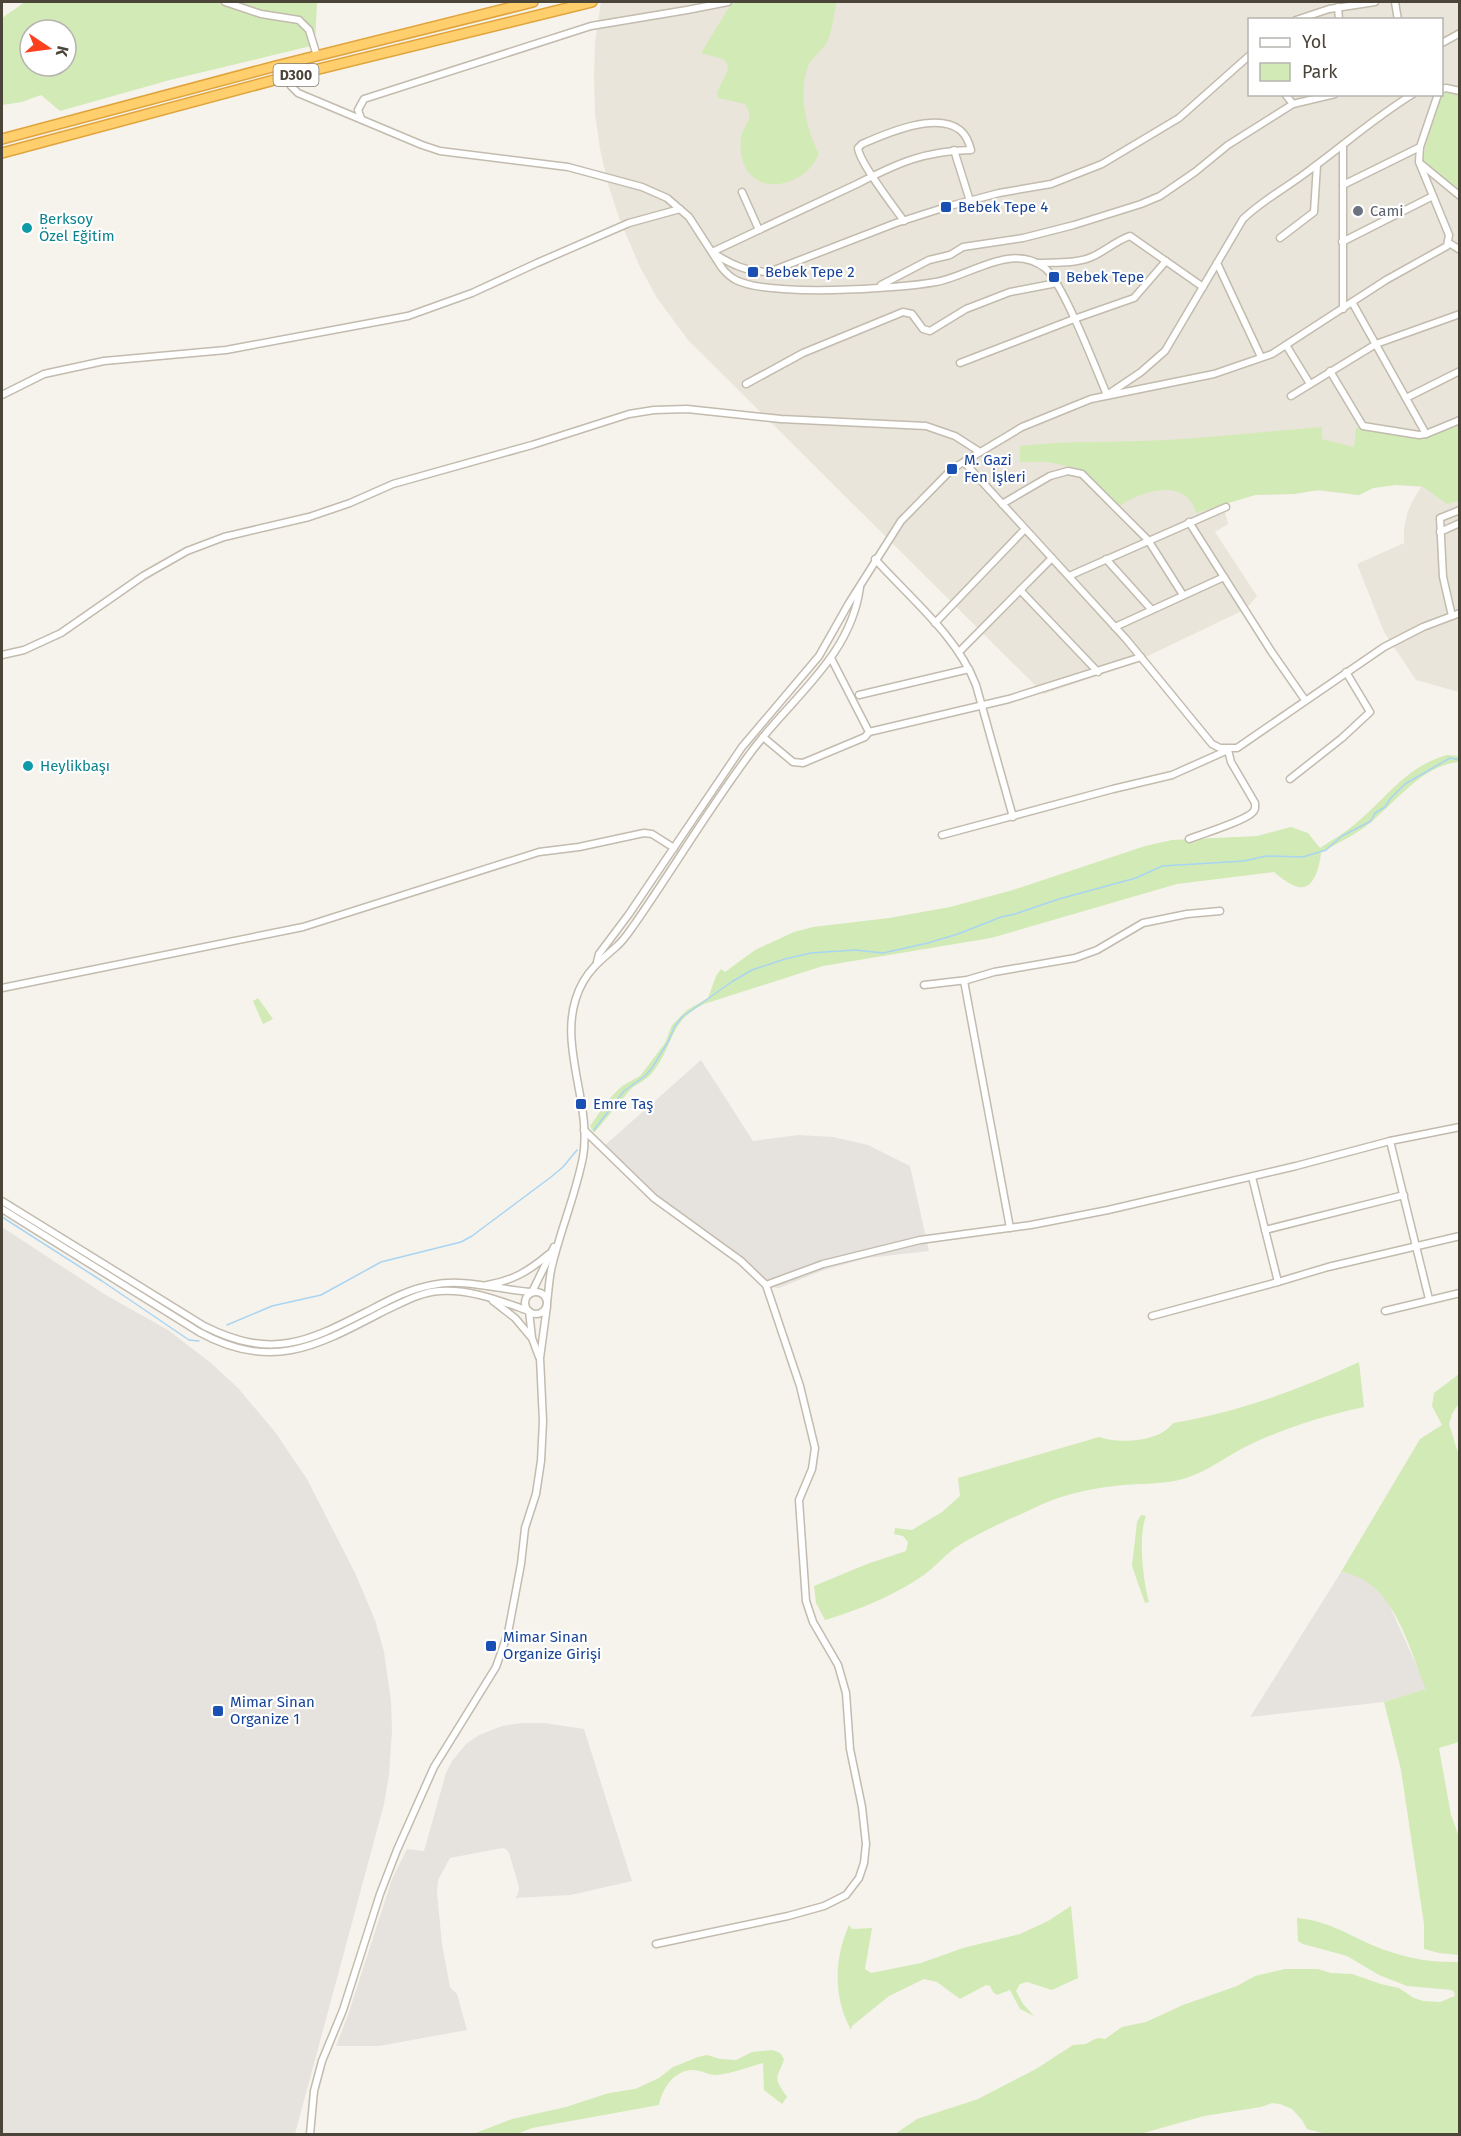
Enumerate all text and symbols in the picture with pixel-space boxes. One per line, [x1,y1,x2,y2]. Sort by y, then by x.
north arrow [18,18,78,78]
legend [1248,18,1443,96]
text: Yol [1302,31,1327,53]
text: K [52,44,73,59]
text: Park [1302,61,1338,83]
road number: D300 [274,64,318,86]
place label: Bebek Tepe 4 [958,198,1048,216]
marker: Bebek Tepe 4 [939,200,953,214]
place label: Cami [1370,202,1404,220]
marker: Cami [1351,204,1365,218]
place label: Berksoy Özel Eğitim [39,210,114,245]
marker: Berksoy Özel Eğitim [20,221,34,235]
place label: Bebek Tepe 2 [765,263,855,281]
marker: Bebek Tepe 2 [746,265,760,279]
place label: Bebek Tepe [1066,268,1144,286]
marker: Bebek Tepe [1047,270,1061,284]
place label: M. Gazi Fen İşleri [964,451,1026,486]
marker: M. Gazi Fen İşleri [945,462,959,476]
place label: Heylikbaşı [40,757,110,775]
marker: Heylikbaşı [21,759,35,773]
place label: Emre Taş [593,1095,653,1113]
marker: Emre Taş [574,1097,588,1111]
place label: Mimar Sinan Organize Girişi [503,1628,601,1663]
marker: Mimar Sinan Organize Girişi [484,1639,498,1653]
place label: Mimar Sinan Organize 1 [230,1693,315,1728]
marker: Mimar Sinan Organize 1 [211,1704,225,1718]

